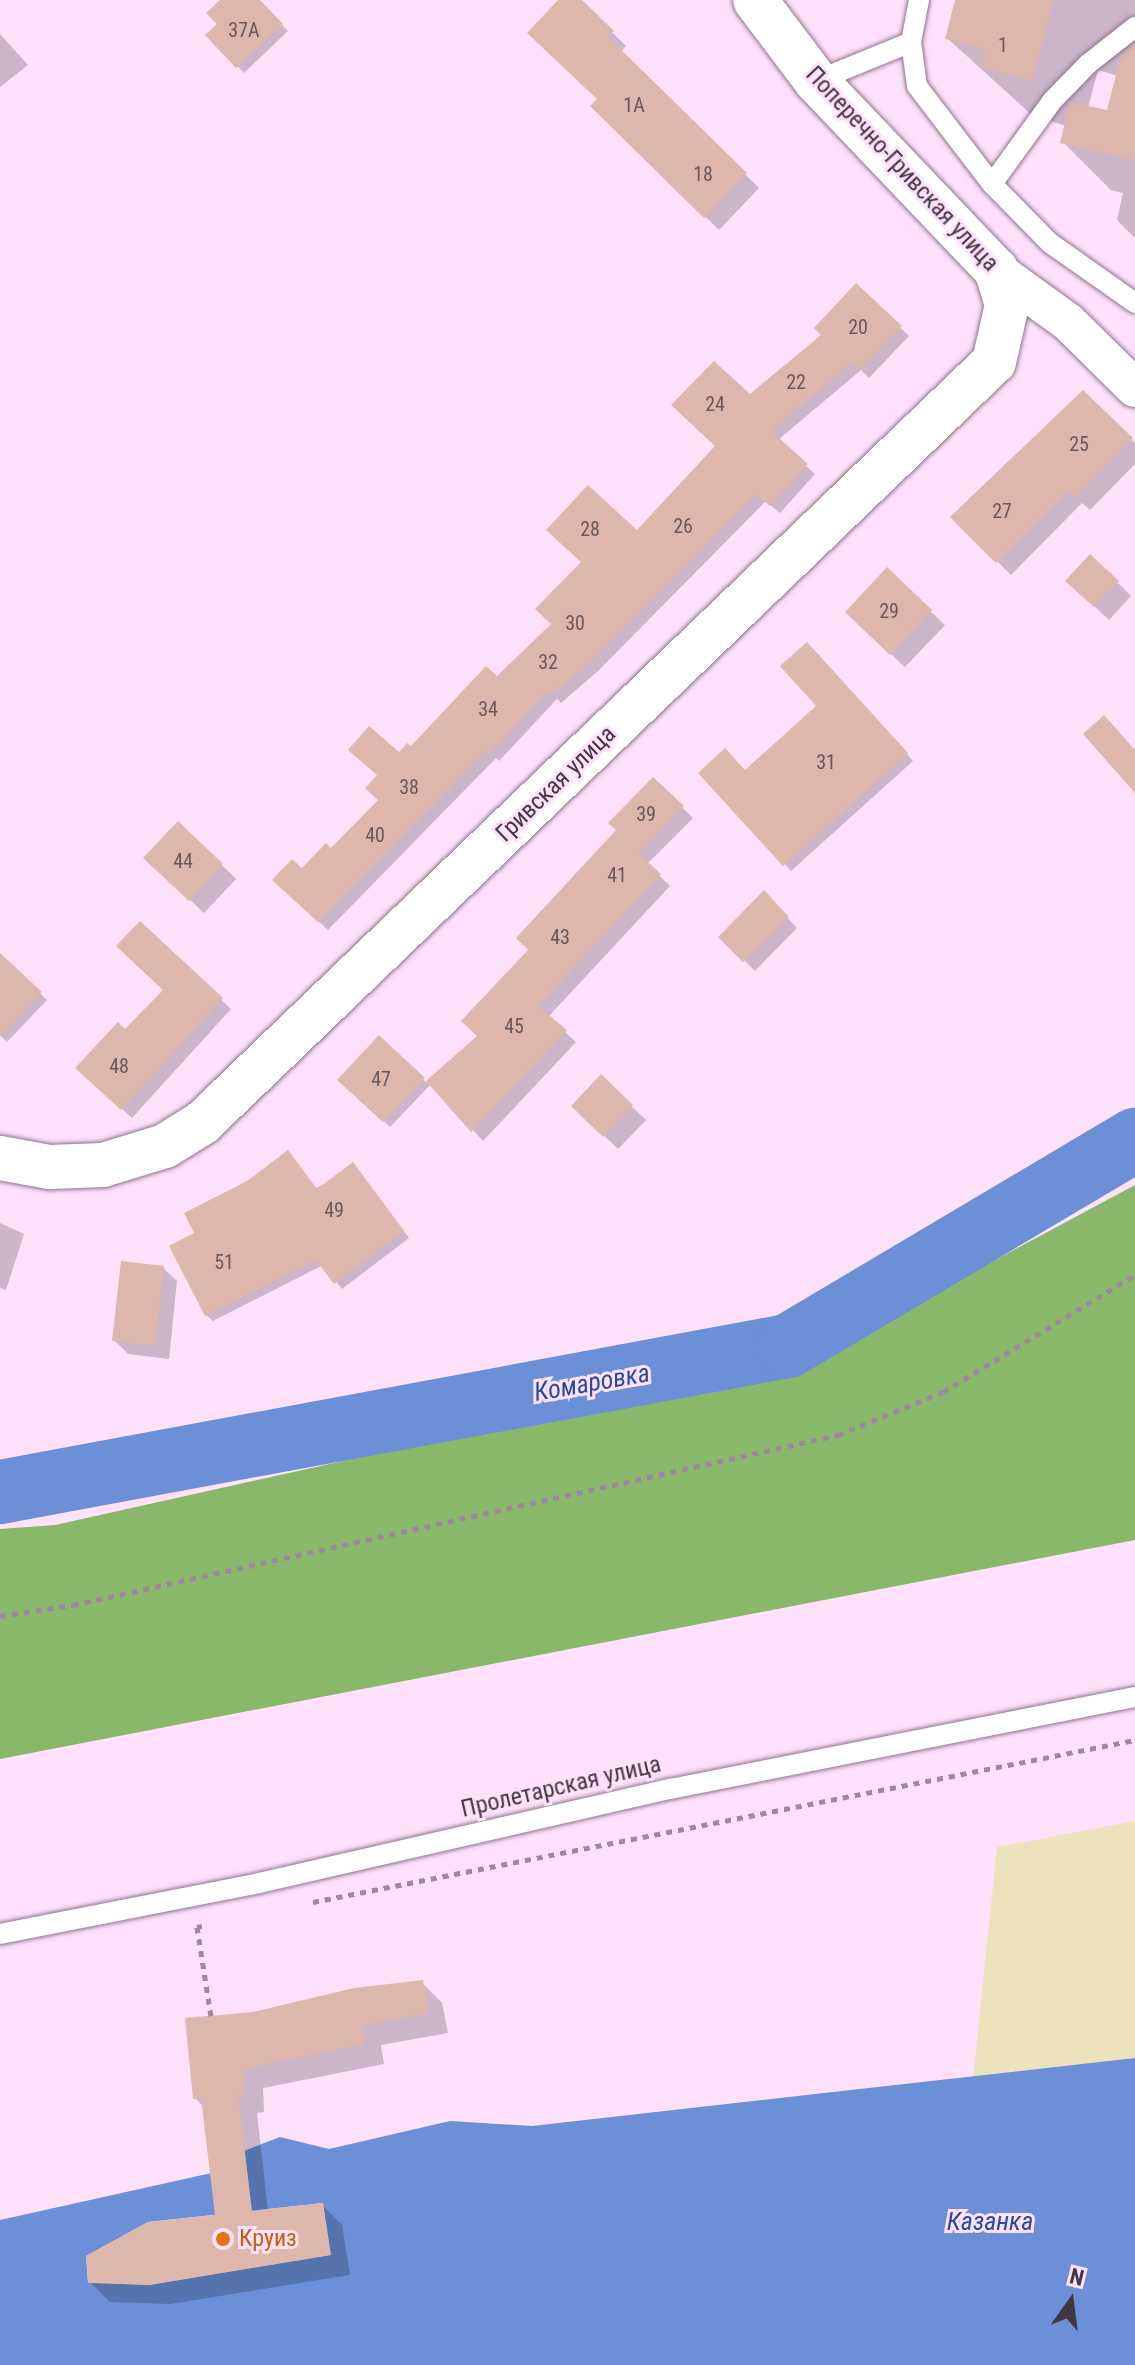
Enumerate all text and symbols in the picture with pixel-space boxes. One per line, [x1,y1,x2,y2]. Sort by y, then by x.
house number: 37А [228,18,260,42]
house number: 1 [998,33,1008,57]
street label: Поперечно-Гривская улица [799,60,1005,278]
house number: 1А [623,93,645,117]
house number: 18 [693,162,713,186]
house number: 20 [848,315,868,339]
house number: 22 [786,370,806,394]
house number: 24 [705,392,725,416]
house number: 25 [1069,432,1089,456]
house number: 27 [992,499,1012,523]
house number: 26 [673,514,693,538]
house number: 28 [580,517,600,541]
house number: 29 [879,599,899,623]
house number: 30 [565,611,585,635]
house number: 32 [538,650,558,674]
house number: 34 [478,697,498,721]
street label: Гривская улица [490,720,622,848]
house number: 31 [816,750,836,774]
house number: 38 [399,775,419,799]
house number: 39 [636,802,656,826]
house number: 40 [365,823,385,847]
house number: 44 [173,849,193,873]
house number: 41 [607,863,627,887]
house number: 43 [550,925,570,949]
house number: 45 [504,1014,524,1038]
house number: 48 [109,1054,129,1078]
house number: 47 [371,1067,391,1091]
house number: 49 [324,1198,344,1222]
house number: 51 [214,1250,234,1274]
water label: Комаровка [532,1357,652,1409]
street label: Пролетарская улица [458,1750,664,1824]
water label: Казанка [947,2206,1033,2238]
place label: Круиз [239,2225,297,2253]
marker: Круиз [214,2230,232,2248]
north arrow [1031,2261,1111,2341]
text: N [1067,2263,1086,2291]

